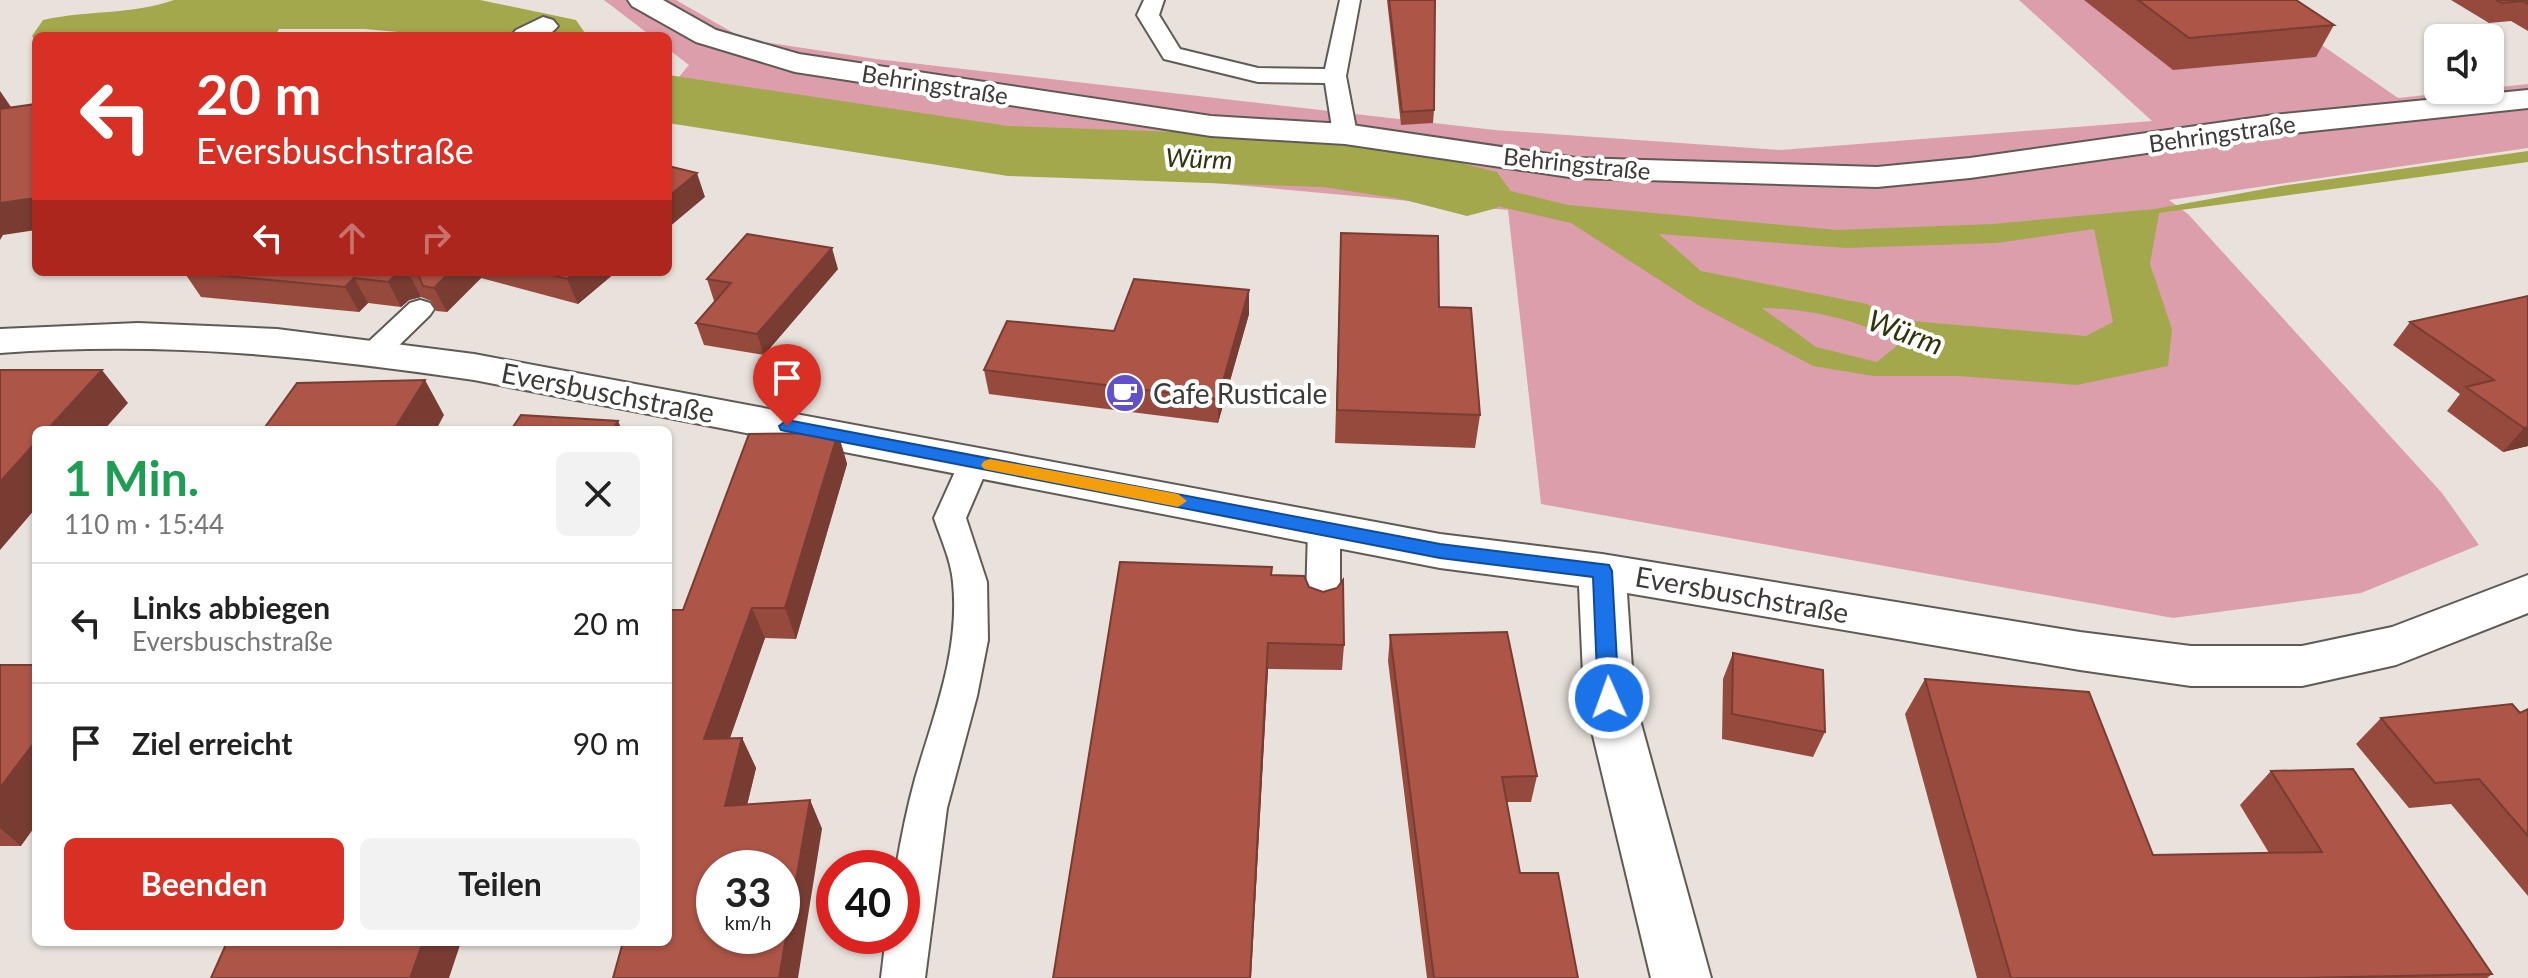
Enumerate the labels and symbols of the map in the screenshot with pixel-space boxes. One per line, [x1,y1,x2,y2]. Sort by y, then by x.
street label: Behringstraße [860,58,1010,110]
street label: Behringstraße [2147,108,2297,158]
water label: Würm [1165,141,1233,175]
street label: Behringstraße [1502,141,1652,185]
water label: Würm [1863,301,1949,361]
pin [753,344,821,426]
street label: Eversbuschstraße [499,355,717,429]
cafe icon: Cafe Rusticale [1104,372,1146,414]
place label: Cafe Rusticale [1153,376,1327,410]
street label: Eversbuschstraße [1633,558,1851,630]
position arrow [1567,656,1651,740]
speed limit sign: 40 [816,850,920,954]

